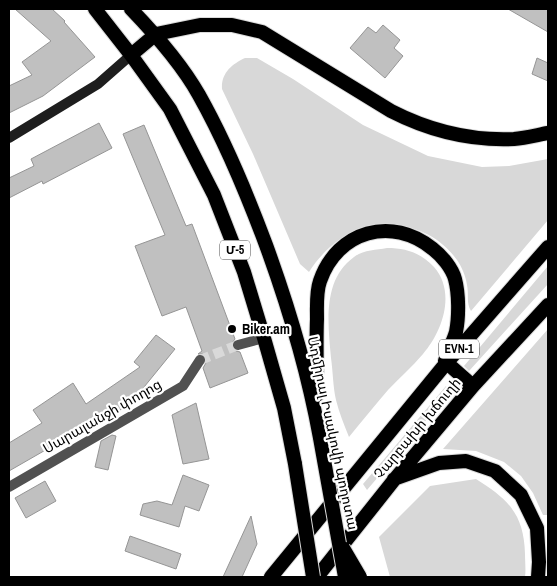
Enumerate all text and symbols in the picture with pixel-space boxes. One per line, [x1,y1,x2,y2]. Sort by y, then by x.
road number: Մ-5 [220,240,250,260]
place label: Biker.am [242,320,290,338]
marker: Biker.am [226,323,238,335]
street label: Ադմիրալ Իսակովի պողոտա [304,335,362,531]
road number: EVN-1 [439,339,479,358]
street label: Չարբախի խճուղի [369,374,465,482]
street label: Սարալանջի փողոց [39,375,165,457]

